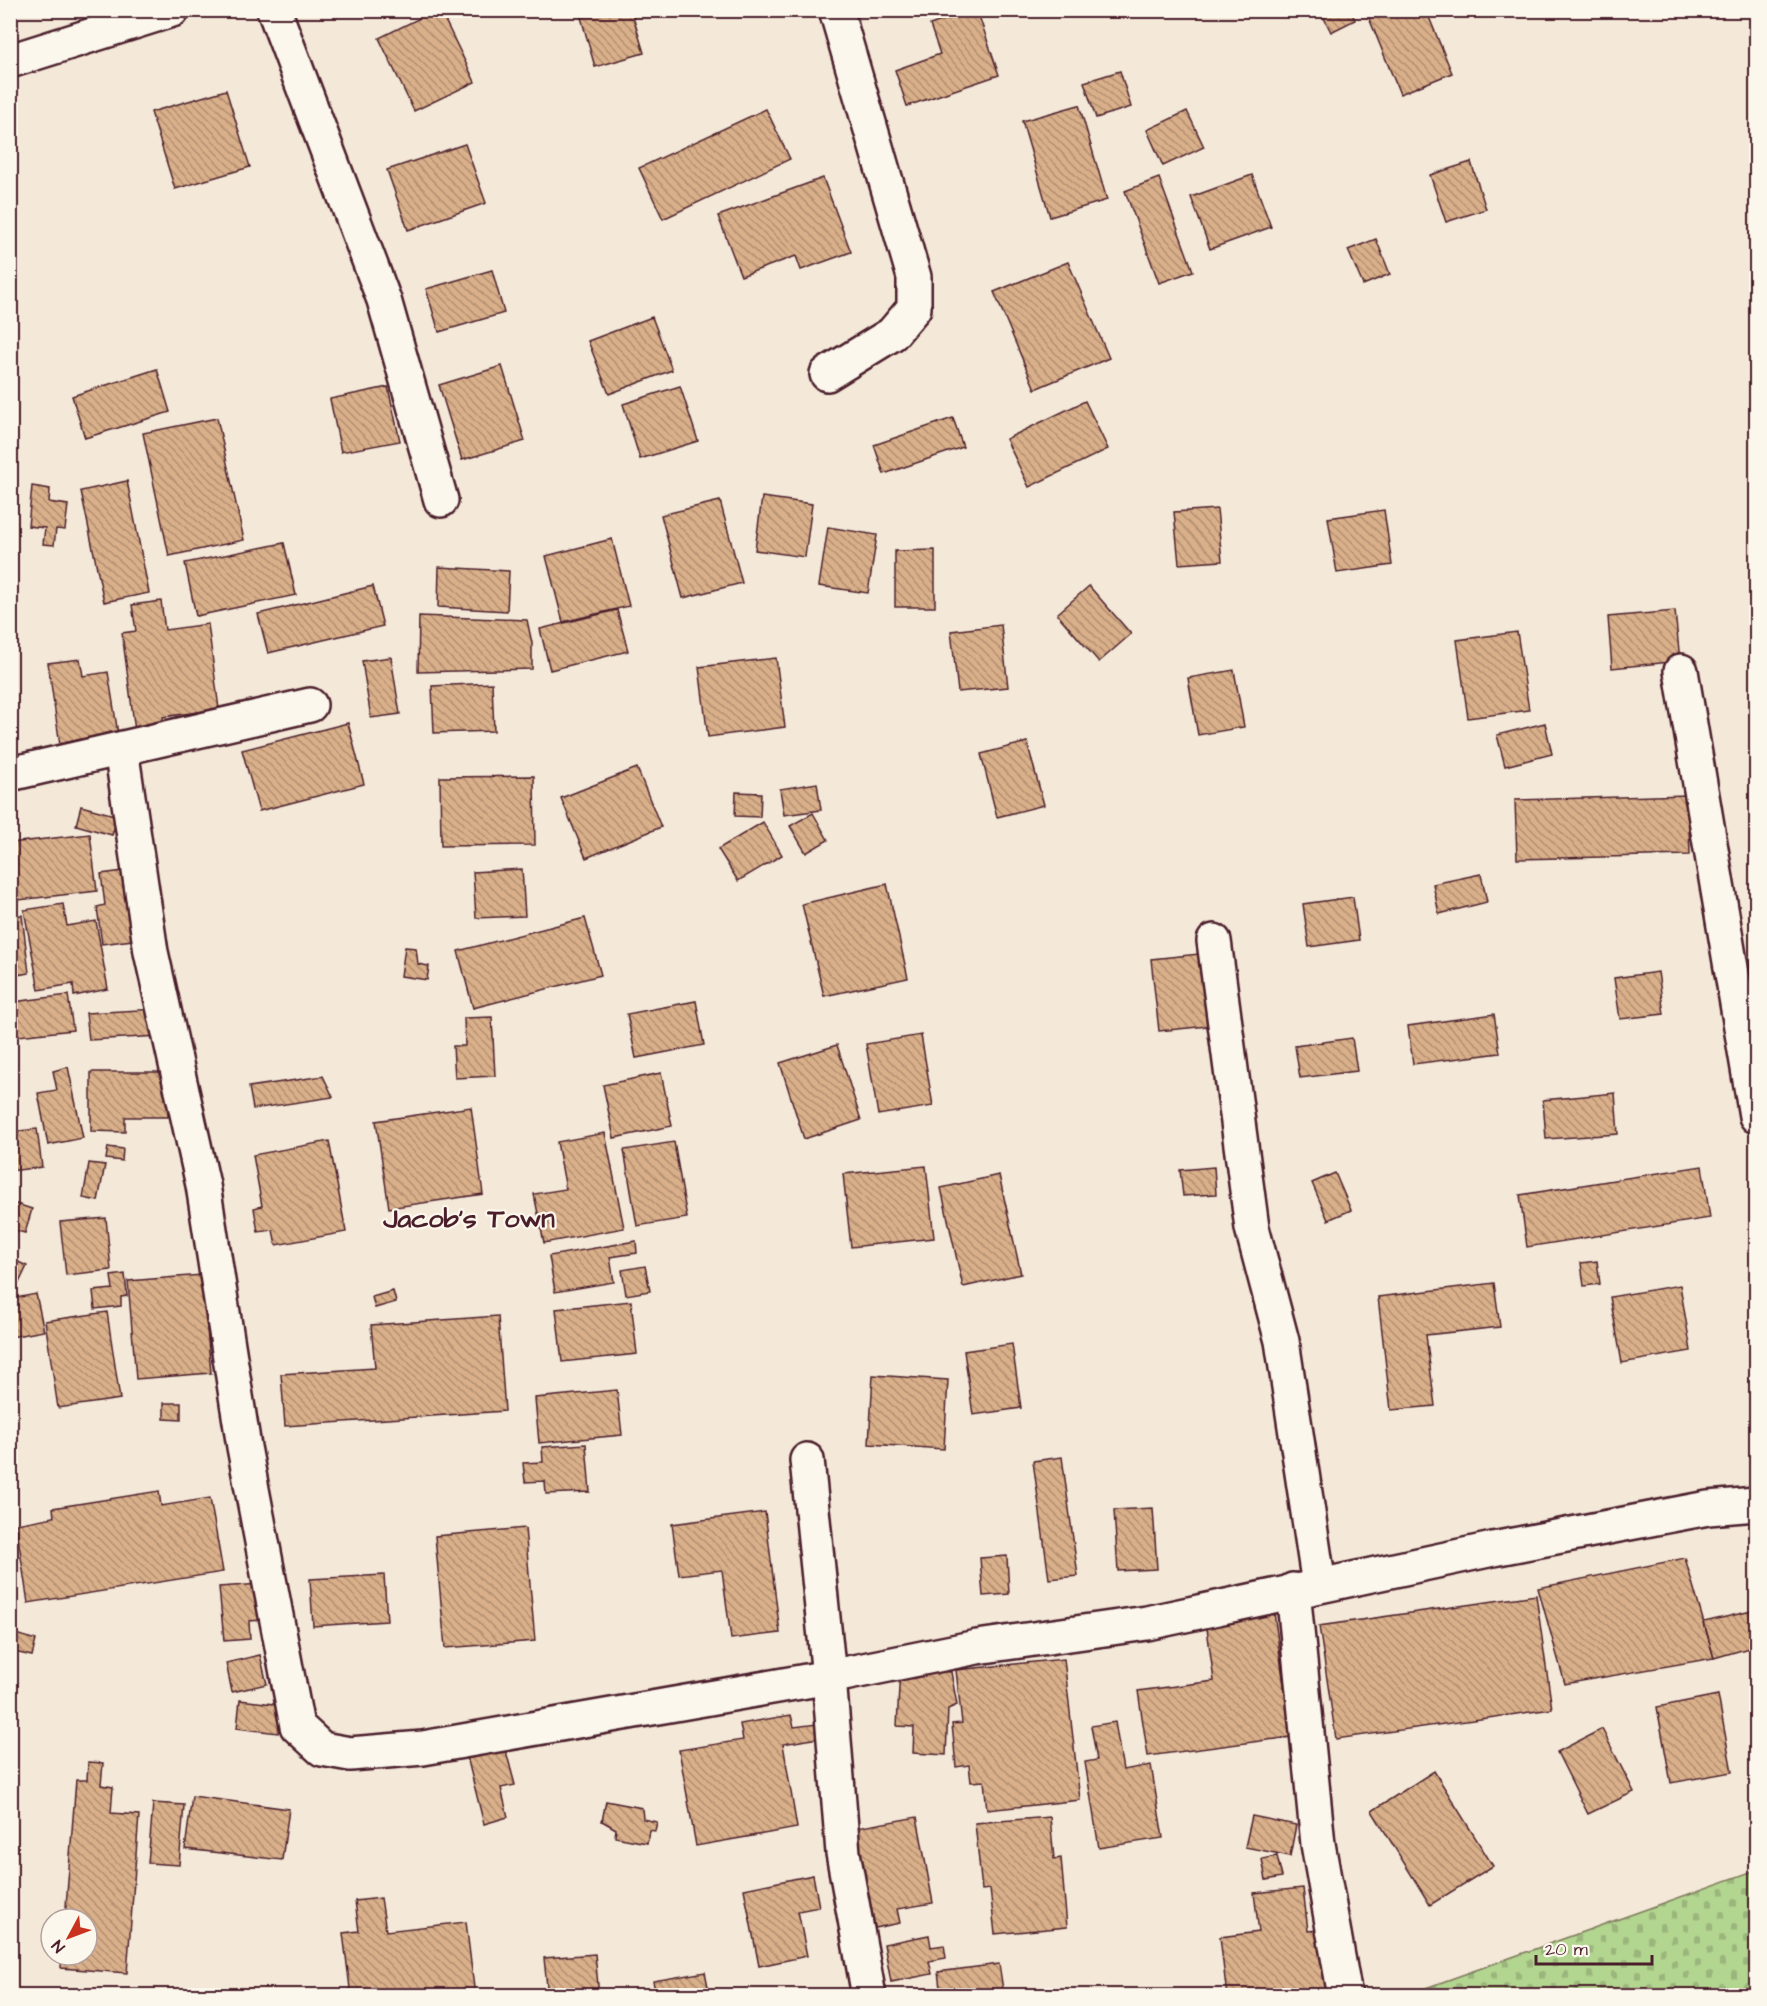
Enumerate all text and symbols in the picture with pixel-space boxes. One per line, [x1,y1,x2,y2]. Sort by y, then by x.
district label: Jacob's Town [382,1200,555,1238]
north arrow [39,1907,99,1967]
scale bar [1536,1928,1652,1966]
text: N [47,1935,70,1957]
text: 20 m [1545,1937,1588,1962]

